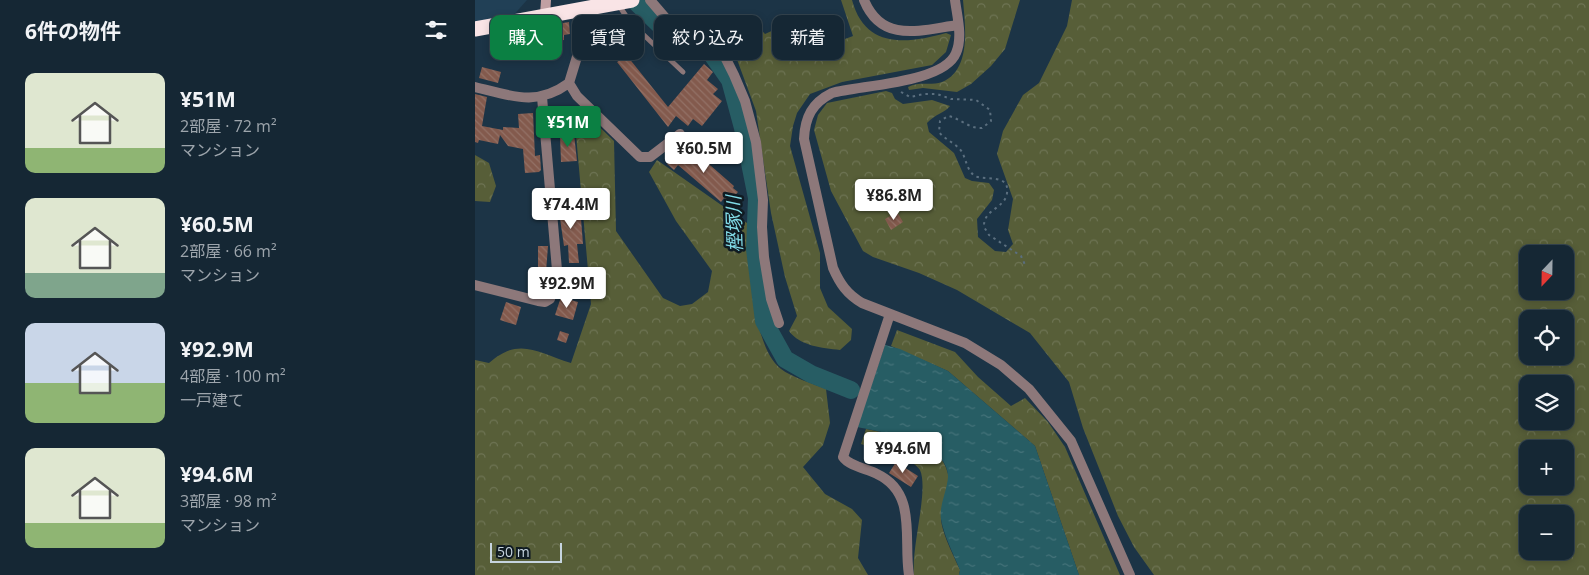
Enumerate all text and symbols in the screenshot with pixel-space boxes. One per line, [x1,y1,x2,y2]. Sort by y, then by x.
chip: 購入 [490,15,562,60]
chip: 賃貸 [572,15,644,60]
chip: 絞り込み [654,15,762,60]
chip: 新着 [772,15,844,60]
icon: filters [422,16,450,44]
text: 6件の物件 [25,17,121,45]
text: ¥51M [180,85,236,113]
icon: home [65,93,125,153]
pin: ¥51M [538,106,598,148]
text: ¥51M [547,111,589,133]
text: 2部屋 · 72 m² [180,115,277,137]
pin: ¥60.5M [663,132,745,174]
text: ¥60.5M [676,137,732,159]
text: マンション [180,139,260,161]
pin: ¥86.8M [853,178,935,221]
text: ¥86.8M [866,184,922,206]
pin: ¥74.4M [530,188,612,230]
text: ¥74.4M [543,193,599,215]
water label: 樫塚川 [720,193,748,253]
text: ¥60.5M [180,210,254,238]
icon: home [65,218,125,278]
text: 2部屋 · 66 m² [180,240,277,262]
north arrow [1519,245,1574,300]
map controls [1519,245,1574,560]
text: マンション [180,264,260,286]
pin: ¥92.9M [526,266,608,309]
text: ¥92.9M [539,272,595,294]
button: locate [1519,310,1574,365]
text: ¥92.9M [180,335,254,363]
icon: home [65,343,125,403]
text: 4部屋 · 100 m² [180,365,286,387]
button: layers [1519,375,1574,430]
text: 一戸建て [180,389,244,411]
pin: ¥94.6M [862,432,944,474]
text: ¥94.6M [875,437,931,459]
button: + [1519,440,1574,495]
text: ¥94.6M [180,460,254,488]
icon: home [65,468,125,528]
text: 3部屋 · 98 m² [180,490,277,512]
button: − [1519,505,1574,560]
text: マンション [180,514,260,536]
scale bar [490,540,563,563]
text: 50 m [497,542,530,561]

